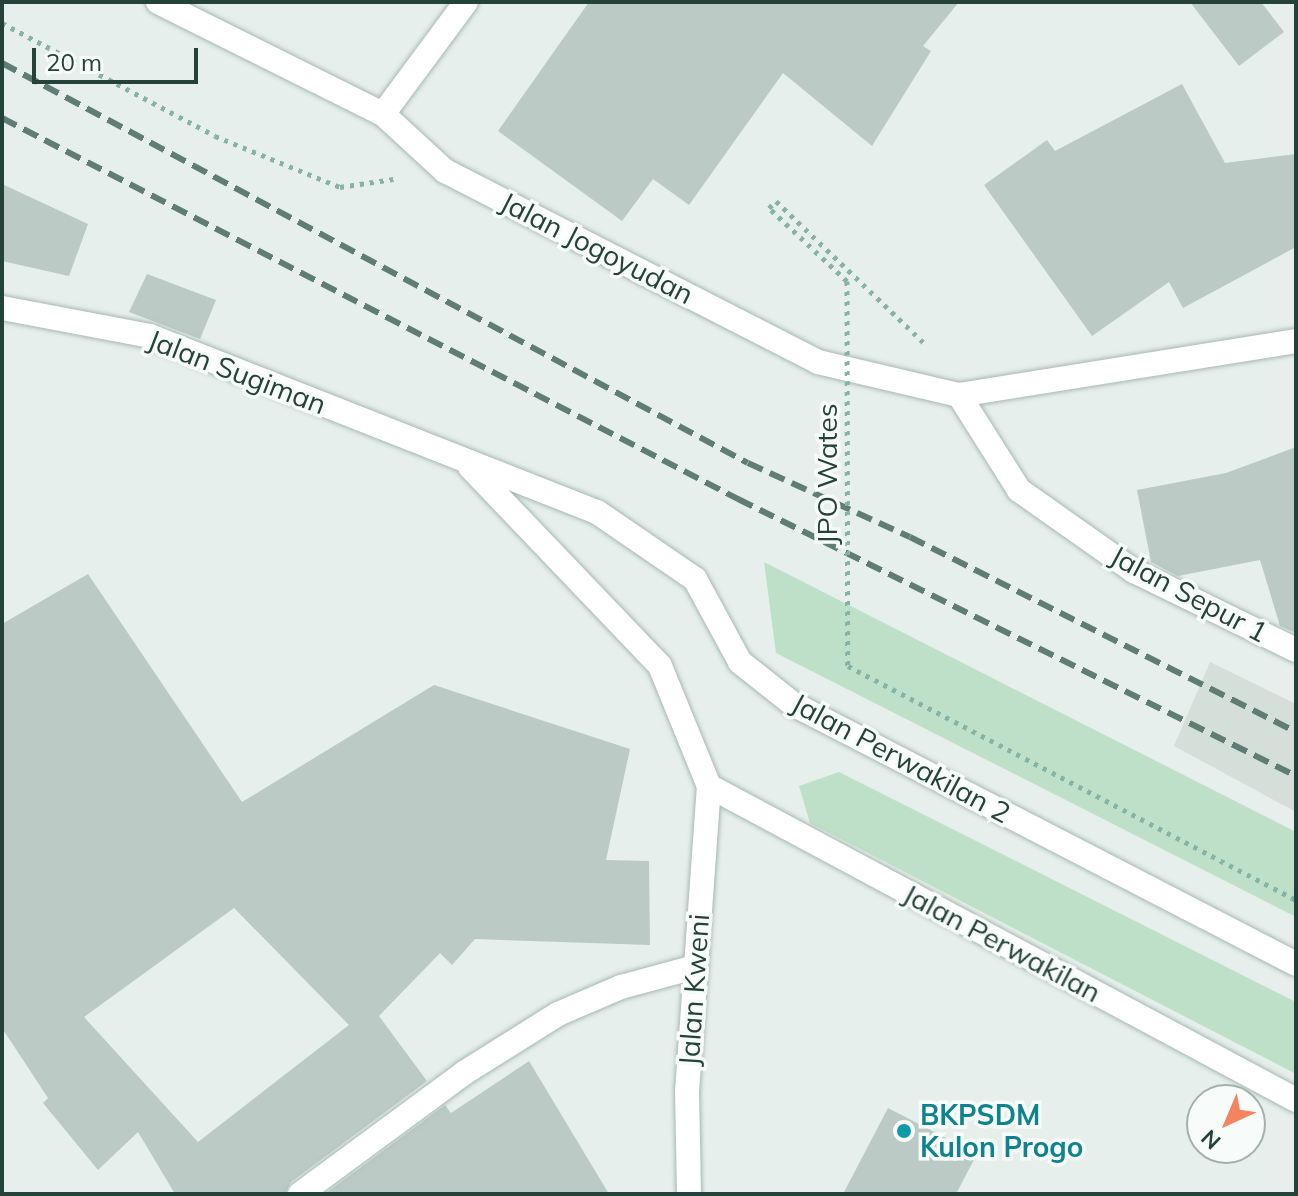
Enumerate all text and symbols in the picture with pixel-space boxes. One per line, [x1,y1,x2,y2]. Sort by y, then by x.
scale bar [36,32,202,82]
text: 20 m [46,47,102,77]
street label: Jalan Jogoyudan [495,185,699,311]
street label: Jalan Sugiman [143,323,331,421]
street label: JPO Wates [810,403,844,545]
street label: Jalan Sepur 1 [1105,539,1273,649]
street label: Jalan Perwakilan 2 [786,686,1016,830]
street label: Jalan Perwakilan [898,877,1106,1009]
street label: Jalan Kweni [672,913,716,1067]
north arrow [1186,1084,1266,1164]
place label: BKPSDM Kulon Progo [920,1098,1083,1164]
marker: BKPSDM Kulon Progo [895,1122,913,1140]
text: N [1195,1124,1226,1156]

